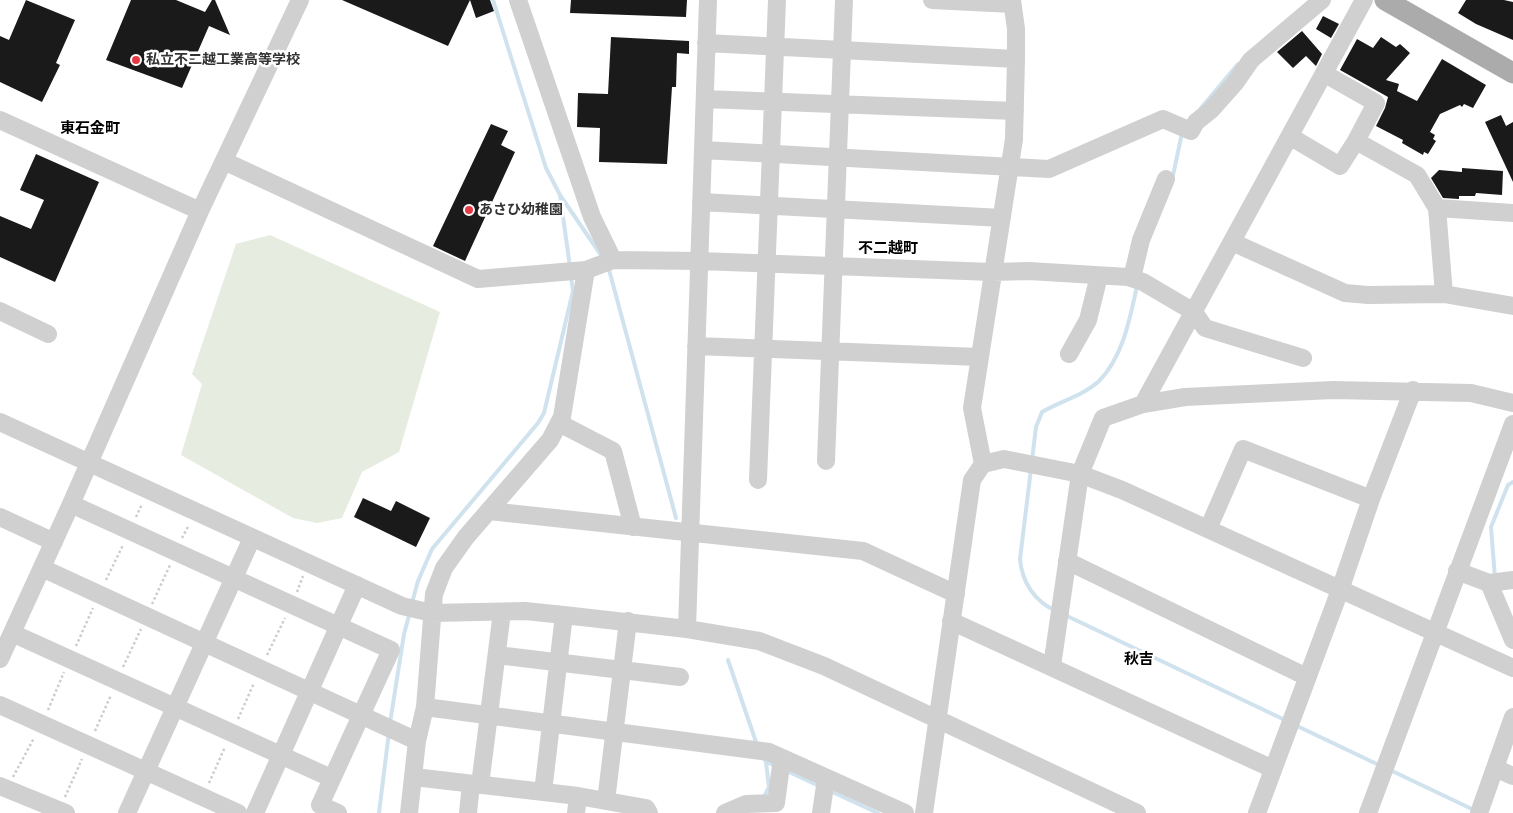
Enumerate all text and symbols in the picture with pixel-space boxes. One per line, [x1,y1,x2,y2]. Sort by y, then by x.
place label: 私立不二越工業高等学校 [146,52,300,68]
marker: 私立不二越工業高等学校 [130,54,142,66]
district label: 東石金町 [60,120,120,138]
place label: あさひ幼稚園 [479,202,563,218]
marker: あさひ幼稚園 [463,204,475,216]
district label: 不二越町 [858,240,918,258]
district label: 秋吉 [1124,651,1154,669]

